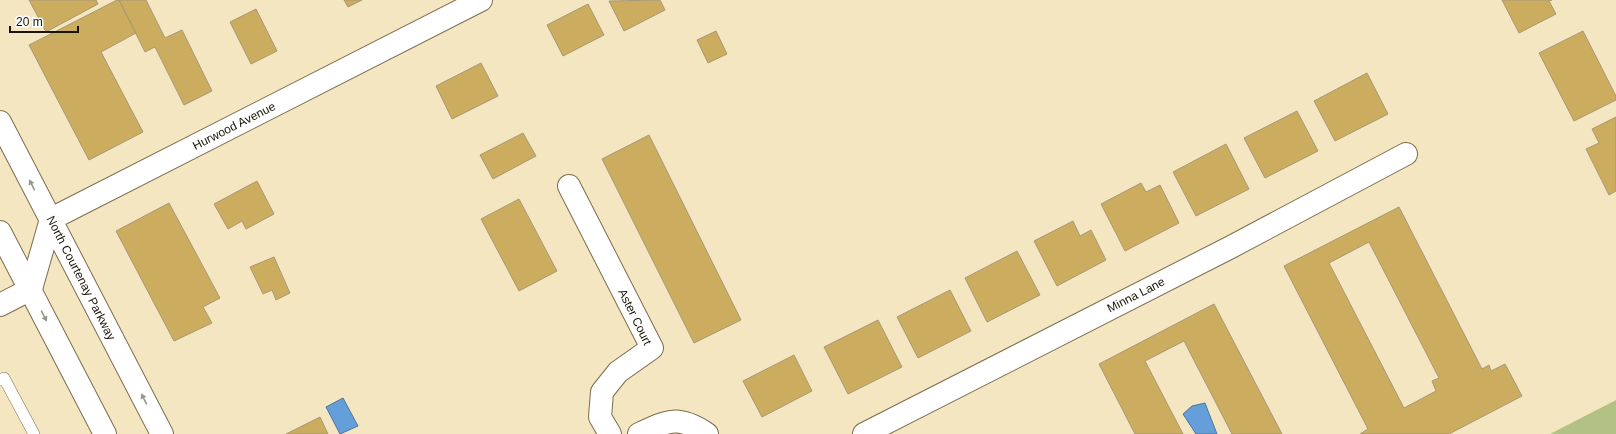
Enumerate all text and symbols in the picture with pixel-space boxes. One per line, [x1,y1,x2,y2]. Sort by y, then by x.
scale bar [10,8,78,34]
text: 20 m [16,15,43,29]
street label: Hurwood Avenue [190,99,278,153]
one-way arrow [29,179,36,191]
street label: North Courtenay Parkway [44,214,118,342]
street label: Minna Lane [1105,274,1167,315]
street label: Aster Court [615,287,655,348]
one-way arrow [41,310,48,321]
one-way arrow [141,394,147,405]

